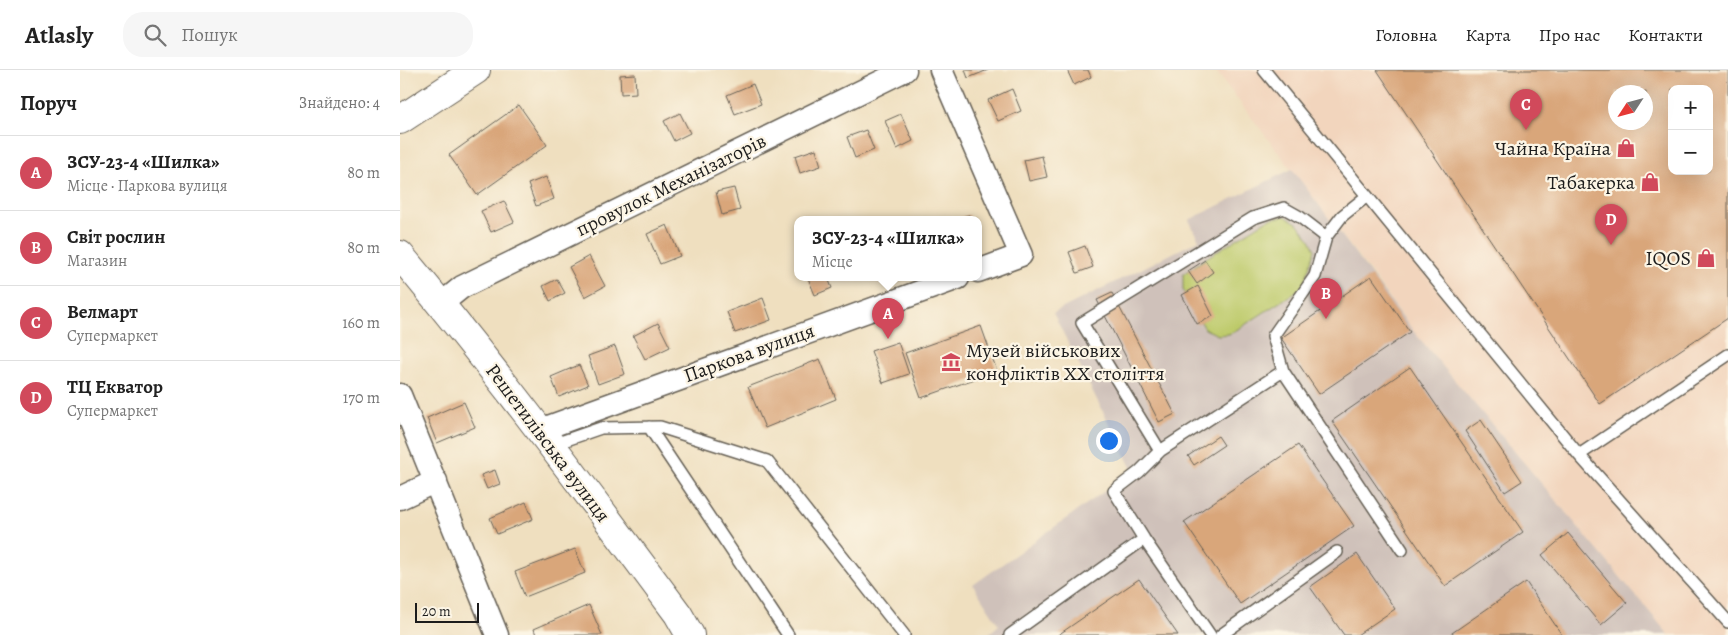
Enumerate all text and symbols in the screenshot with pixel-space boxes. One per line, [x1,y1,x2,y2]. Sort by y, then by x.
search box [123,12,473,57]
text: Atlasly [25,19,93,51]
icon: search [141,21,169,49]
text: Пошук [181,22,238,48]
text: Головна [1375,23,1437,47]
text: Карта [1465,23,1511,47]
text: Про нас [1539,23,1600,47]
text: Контакти [1628,23,1703,47]
north arrow [1608,85,1653,130]
map controls [1668,85,1713,175]
button: + [1668,85,1713,130]
text: Поруч [20,89,77,117]
pin: C [1510,89,1542,130]
text: Знайдено: 4 [299,92,380,114]
street label: провулок Механізаторів [571,127,771,243]
button: − [1668,130,1713,175]
place label: Чайна Країна [1495,135,1612,162]
shop icon: Чайна Країна [1615,137,1637,159]
text: ЗСУ-23-4 «Шилка» [67,149,220,175]
text: A [31,162,41,184]
text: 80 m [347,162,380,184]
place label: Табакерка [1547,169,1636,196]
shop icon: Табакерка [1639,171,1661,193]
text: Місце · Паркова вулиця [67,175,227,197]
pin: D [1595,204,1627,245]
popup [794,216,982,281]
text: Світ рослин [67,224,166,250]
text: ЗСУ-23-4 «Шилка» [812,225,964,251]
text: B [31,237,41,259]
text: 80 m [347,237,380,259]
place label: IQOS [1645,245,1691,272]
shop icon: IQOS [1695,247,1717,269]
text: Магазин [67,250,127,272]
text: Місце [812,251,853,273]
pin: B [1310,278,1342,319]
pin: A [872,298,904,339]
text: Велмарт [67,299,138,325]
text: C [31,312,41,334]
text: 160 m [342,312,380,334]
street label: Паркова вулиця [680,317,818,389]
text: Супермаркет [67,325,158,347]
place label: Музей військових конфліктів ХХ століття [966,337,1165,387]
museum icon: Музей військових конфліктів ХХ століття [940,351,962,373]
street label: Решетилівська вулиця [479,358,617,528]
text: ТЦ Екватор [67,374,163,400]
text: D [30,387,42,409]
text: 170 m [343,387,380,409]
text: Супермаркет [67,400,158,422]
your location [1096,428,1122,454]
scale bar [415,600,479,623]
text: 20 m [422,602,451,621]

